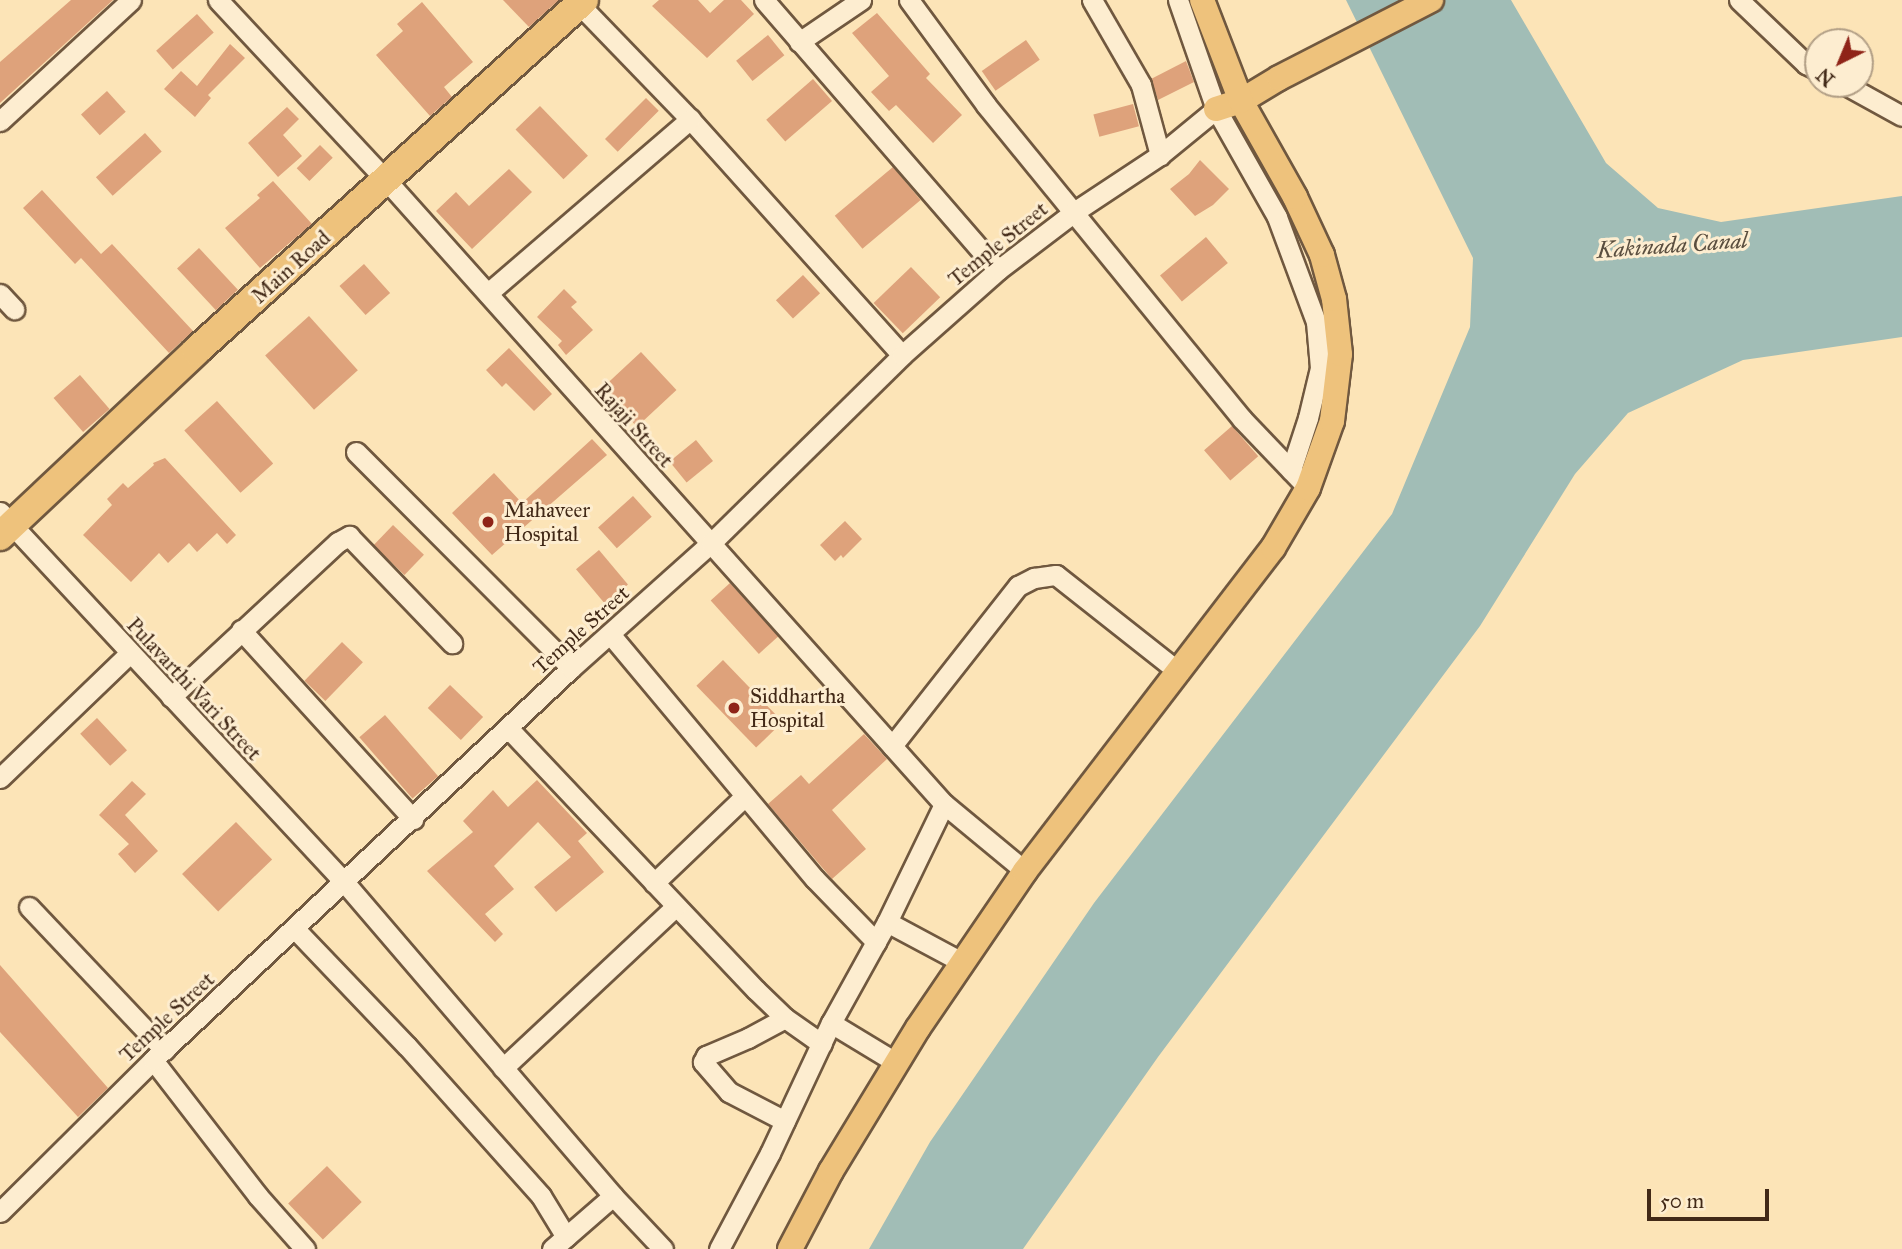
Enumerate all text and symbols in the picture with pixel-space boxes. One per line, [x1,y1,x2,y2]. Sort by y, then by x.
north arrow [1804,28,1874,98]
text: N [1812,63,1839,91]
street label: Temple Street [943,196,1053,292]
street label: Main Road [247,225,335,309]
water label: Kakinada Canal [1596,226,1748,264]
street label: Rajaji Street [589,377,679,473]
place label: Mahaveer Hospital [504,497,590,547]
marker: Mahaveer Hospital [478,512,498,532]
street label: Temple Street [528,580,634,680]
street label: Pulavarthi Vari Street [121,612,267,766]
place label: Siddhartha Hospital [750,683,845,733]
marker: Siddhartha Hospital [724,698,744,718]
street label: Temple Street [114,967,220,1067]
scale bar [1650,1176,1772,1220]
text: 50 m [1660,1188,1704,1214]

